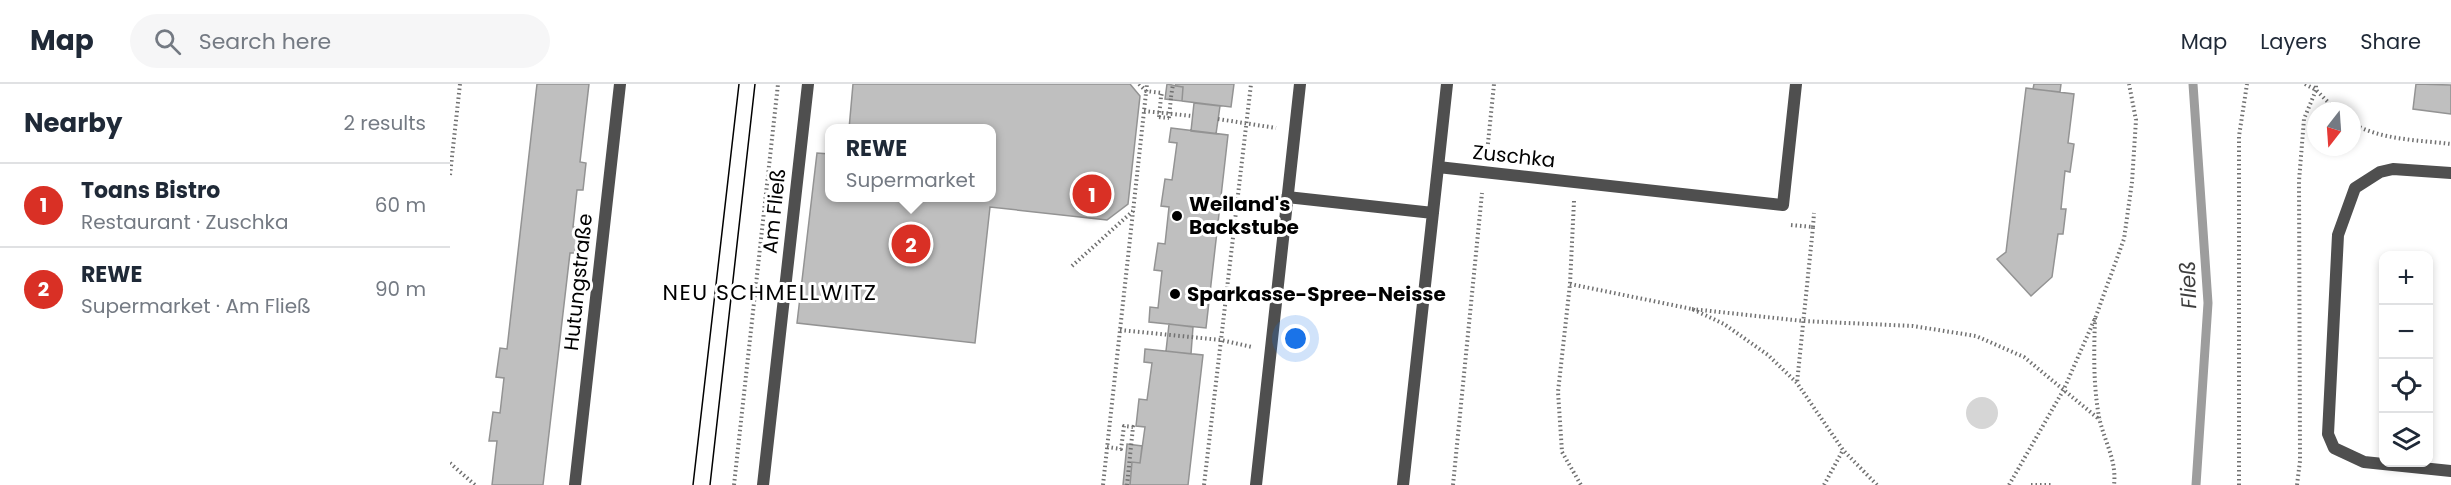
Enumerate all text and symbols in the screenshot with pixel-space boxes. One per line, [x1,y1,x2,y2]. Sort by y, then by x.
search box [130,14,550,68]
text: Map [30,21,94,60]
icon: search [151,25,184,58]
text: Search here [199,26,331,57]
text: Map [2181,27,2227,56]
text: Layers [2260,27,2327,56]
text: Share [2360,27,2421,56]
north arrow [2307,102,2361,156]
text: Nearby [24,105,122,141]
text: 2 results [343,109,426,137]
popup [825,124,996,202]
text: REWE [846,133,907,164]
street label: Zuschka [1471,138,1557,174]
text: Supermarket [846,166,975,194]
street label: Am Fließ [756,167,792,255]
pin: 1 [1072,172,1112,216]
text: Toans Bistro [81,175,220,206]
place label: Weiland's Backstube [1189,190,1299,241]
text: 1 [40,191,47,219]
text: 60 m [375,191,426,219]
text: Restaurant · Zuschka [81,208,288,236]
marker: Weiland's Backstube [1170,209,1184,223]
street label: Hutungstraße [557,212,599,352]
pin: 2 [892,222,930,266]
map controls [2379,251,2433,467]
button: + [2379,251,2433,305]
text: REWE [81,259,142,290]
water label: Fließ [2173,261,2203,309]
text: 2 [38,275,49,303]
text: 90 m [375,275,426,303]
district label: NEU SCHMELLWITZ [662,277,878,308]
place label: Sparkasse-Spree-Neisse [1187,280,1446,308]
marker: Sparkasse-Spree-Neisse [1168,287,1182,301]
text: Supermarket · Am Fließ [81,292,311,320]
button: − [2379,305,2433,359]
your location [1281,324,1310,353]
button: locate [2379,359,2433,413]
button: layers [2379,413,2433,467]

